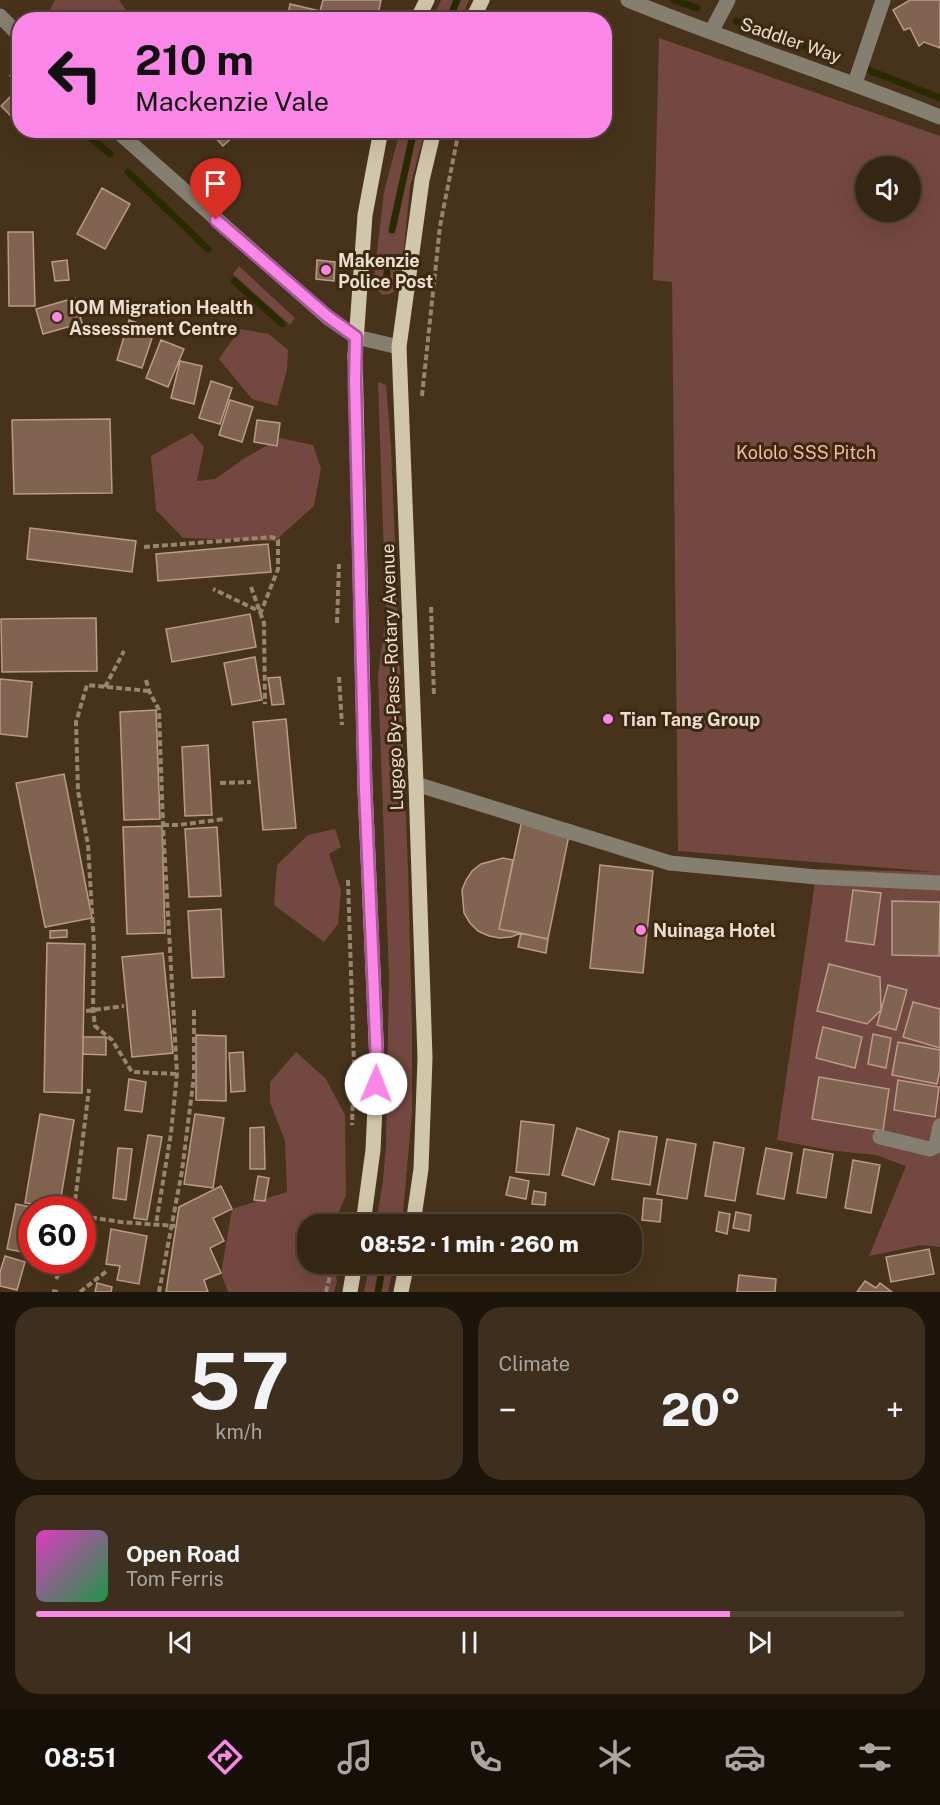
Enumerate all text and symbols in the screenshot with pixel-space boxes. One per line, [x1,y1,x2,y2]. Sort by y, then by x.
street label: Saddler Way [738,13,845,67]
text: 210 m [135,35,254,84]
icon: left [36,36,114,114]
text: Mackenzie Vale [135,85,329,117]
map controls [855,156,921,222]
button: sound [855,156,921,222]
pin [190,158,241,220]
icon: arrive [199,167,232,200]
place label: Makenzie Police Post [338,250,433,292]
marker: Makenzie Police Post [319,263,333,277]
place label: IOM Migration Health Assessment Centre [69,297,253,339]
marker: IOM Migration Health Assessment Centre [50,310,64,324]
park label: Kololo SSS Pitch [736,442,876,463]
street label: Lugogo By-Pass - Rotary Avenue [377,543,407,811]
place label: Tian Tang Group [620,709,760,730]
marker: Tian Tang Group [601,712,615,726]
place label: Nuinaga Hotel [653,920,776,941]
marker: Nuinaga Hotel [634,923,648,937]
position arrow [344,1052,408,1116]
speed limit sign: 60 [18,1196,96,1274]
text: 08:52 · 1 min · 260 m [360,1231,579,1257]
text: 57 [188,1335,289,1427]
text: Climate [499,1352,570,1376]
text: 20° [661,1383,742,1436]
text: − [499,1391,517,1429]
text: + [886,1391,904,1429]
text: km/h [215,1420,262,1444]
text: Open Road [126,1541,240,1567]
text: Tom Ferris [126,1567,224,1591]
icon: previous [164,1626,197,1659]
icon: pause [453,1626,486,1659]
icon: next [743,1626,776,1659]
icon: directions [204,1736,246,1778]
icon: music [334,1736,376,1778]
icon: phone [464,1736,506,1778]
icon: climate [594,1736,636,1778]
icon: car [724,1736,766,1778]
icon: filters [854,1736,896,1778]
text: 08:51 [44,1741,116,1773]

